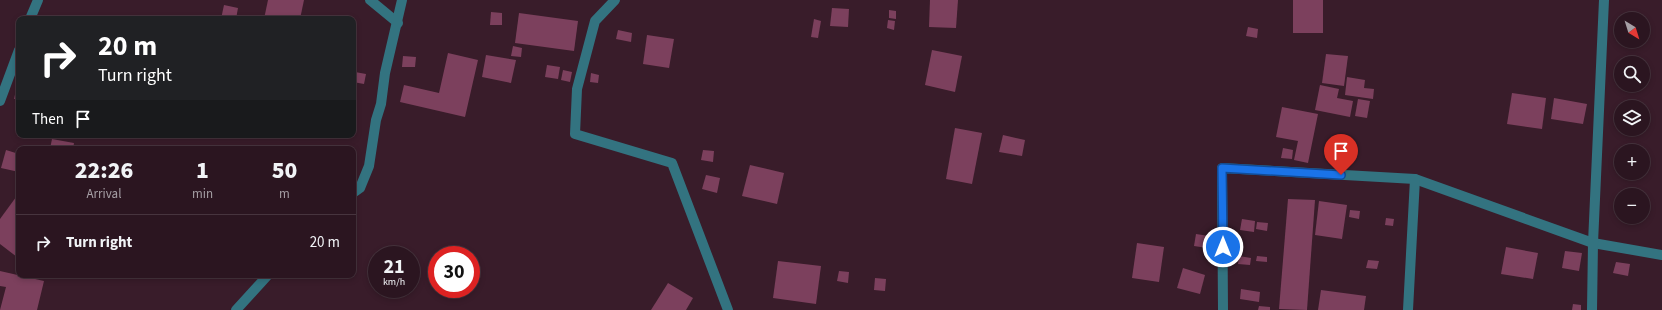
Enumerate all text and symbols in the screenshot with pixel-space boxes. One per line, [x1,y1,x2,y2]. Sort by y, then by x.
north arrow [1614,12,1650,48]
map controls [1614,12,1650,224]
text: 20 m [98,26,157,66]
icon: right [32,32,84,84]
button: search [1614,56,1650,92]
text: Turn right [98,63,172,88]
button: layers [1614,100,1650,136]
icon: arrive [72,108,94,130]
text: Then [32,109,64,130]
pin [1324,134,1358,175]
icon: arrive [1330,140,1352,162]
button: + [1614,144,1650,180]
text: 22:26 [75,153,133,188]
text: 1 [196,153,209,188]
text: 50 [272,153,297,188]
text: Arrival [87,185,121,203]
text: min [192,185,213,203]
text: m [279,185,290,203]
button: − [1614,188,1650,224]
position arrow [1202,226,1244,268]
icon: right [32,232,54,254]
text: Turn right [66,232,132,253]
text: 20 m [310,232,340,253]
speed limit sign: 30 [428,246,480,298]
text: 21 [383,253,405,281]
text: km/h [383,275,405,289]

